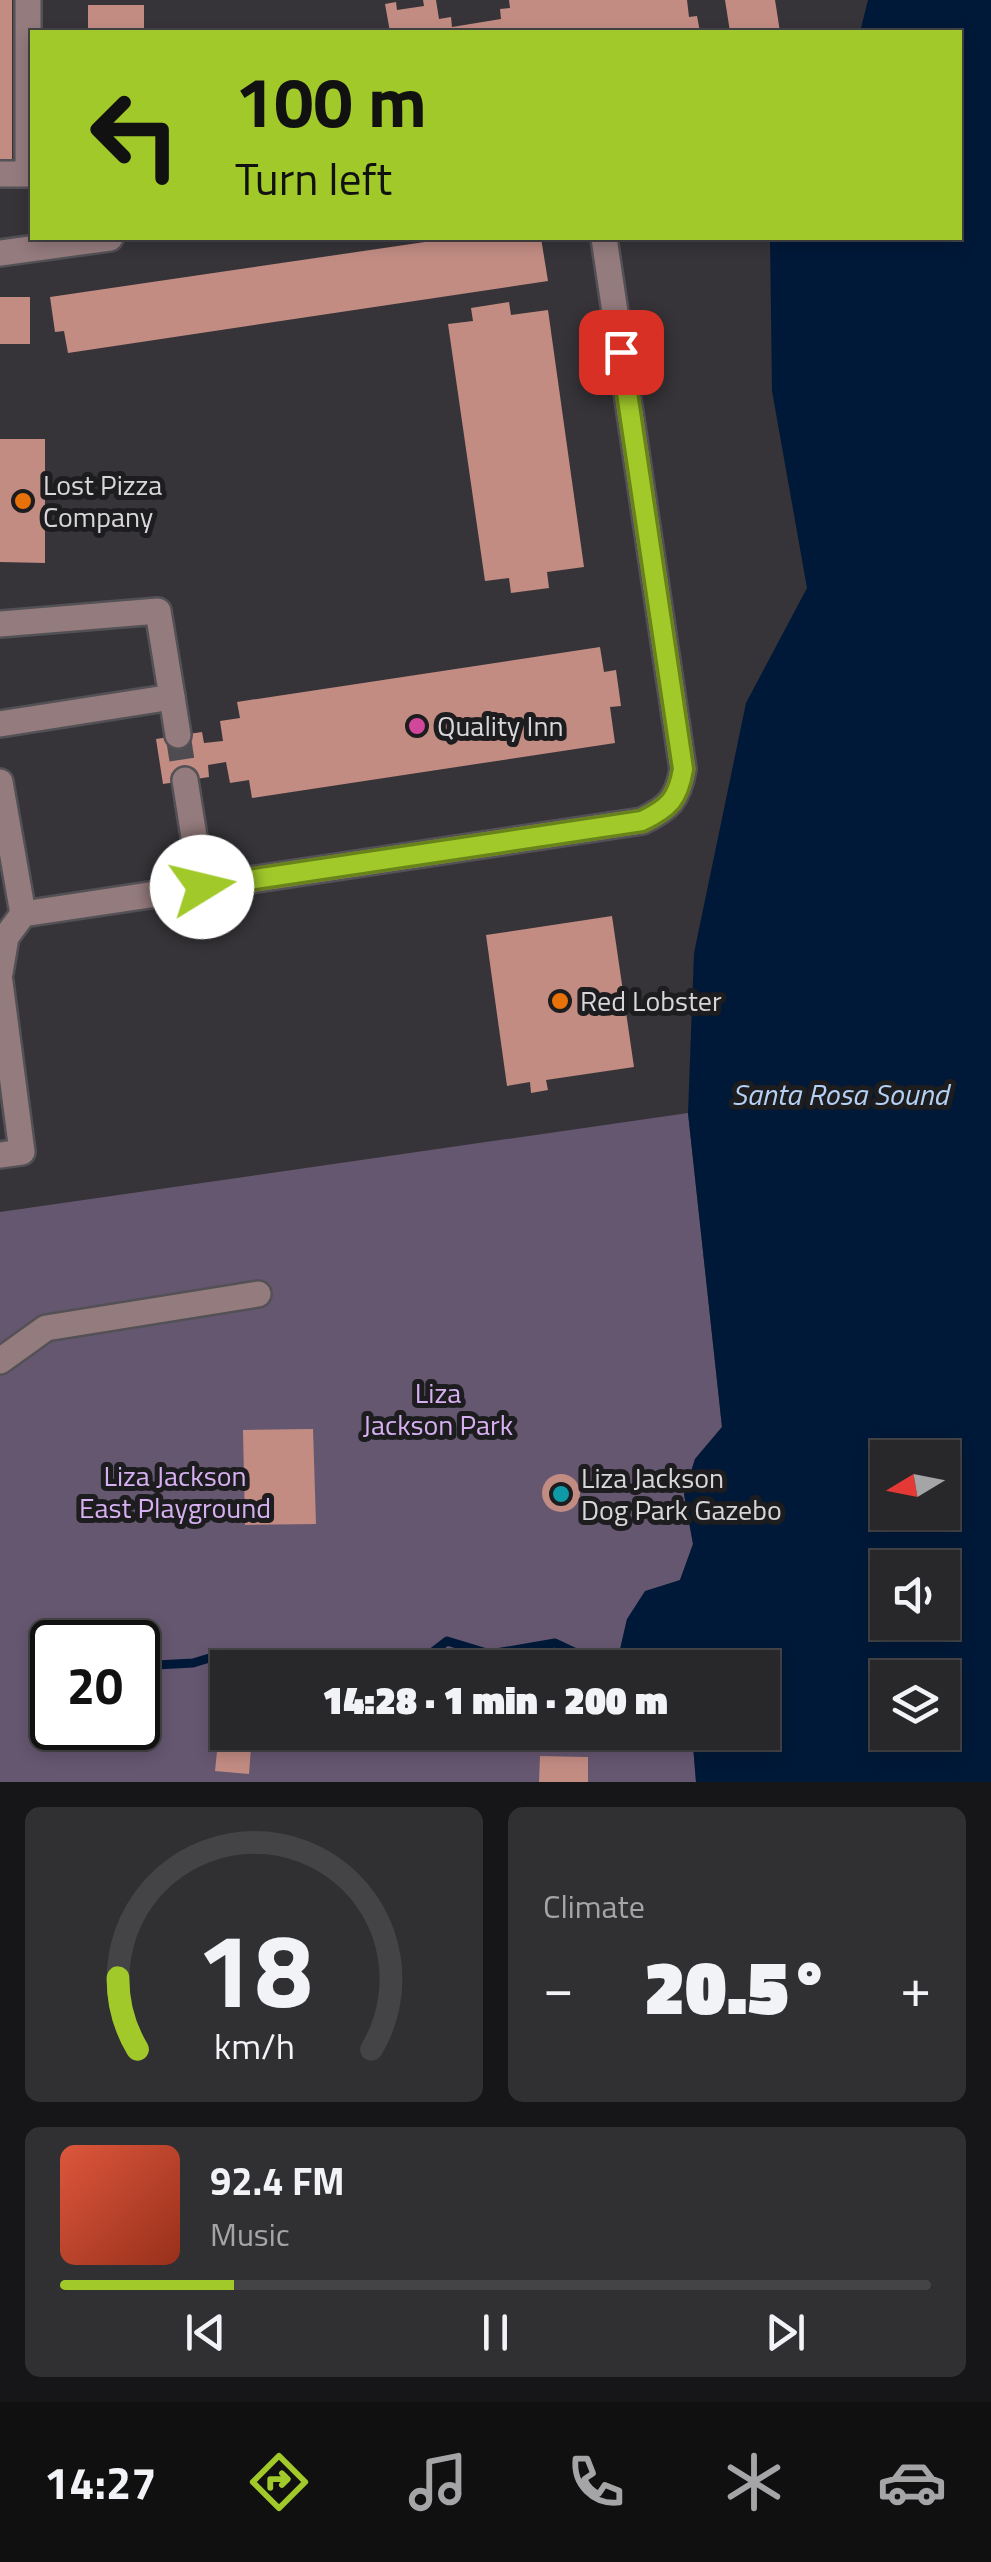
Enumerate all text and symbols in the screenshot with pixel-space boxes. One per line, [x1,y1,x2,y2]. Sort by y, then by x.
text: 100 m [235,48,427,154]
icon: left [70,70,200,200]
text: Turn left [235,144,392,212]
pin [579,310,664,395]
icon: arrive [594,325,649,380]
place label: Lost Pizza Company [43,463,162,538]
marker: Lost Pizza Company [12,490,34,512]
place label: Quality Inn [437,704,563,747]
marker: Quality Inn [406,715,428,737]
position arrow [150,835,254,939]
place label: Red Lobster [580,979,722,1022]
marker: Red Lobster [549,990,571,1012]
water label: Santa Rosa Sound [732,1071,951,1117]
park label: Liza Jackson Park [363,1371,513,1446]
north arrow [870,1440,960,1530]
map controls [870,1440,960,1750]
park label: Liza Jackson East Playground [79,1454,271,1529]
place label: Liza Jackson Dog Park Gazebo [581,1456,782,1531]
marker: Liza Jackson Dog Park Gazebo [550,1483,572,1505]
button: sound [870,1550,960,1640]
speed limit sign: 20 [30,1620,160,1750]
button: layers [870,1660,960,1750]
text: 14:28 · 1 min · 200 m [322,1671,668,1729]
text: Climate [543,1882,645,1930]
text: 18 [196,1889,312,2047]
text: 20.5° [644,1929,830,2043]
text: − [543,1945,574,2028]
text: + [900,1945,931,2028]
text: km/h [214,2018,294,2073]
text: 92.4 FM [210,2152,345,2210]
text: Music [210,2210,290,2258]
icon: previous [178,2305,233,2360]
icon: pause [468,2305,523,2360]
icon: next [758,2305,813,2360]
icon: directions [244,2447,314,2517]
icon: music [403,2447,473,2517]
icon: phone [561,2447,631,2517]
icon: climate [719,2447,789,2517]
icon: car [877,2447,947,2517]
text: 14:27 [44,2448,156,2516]

